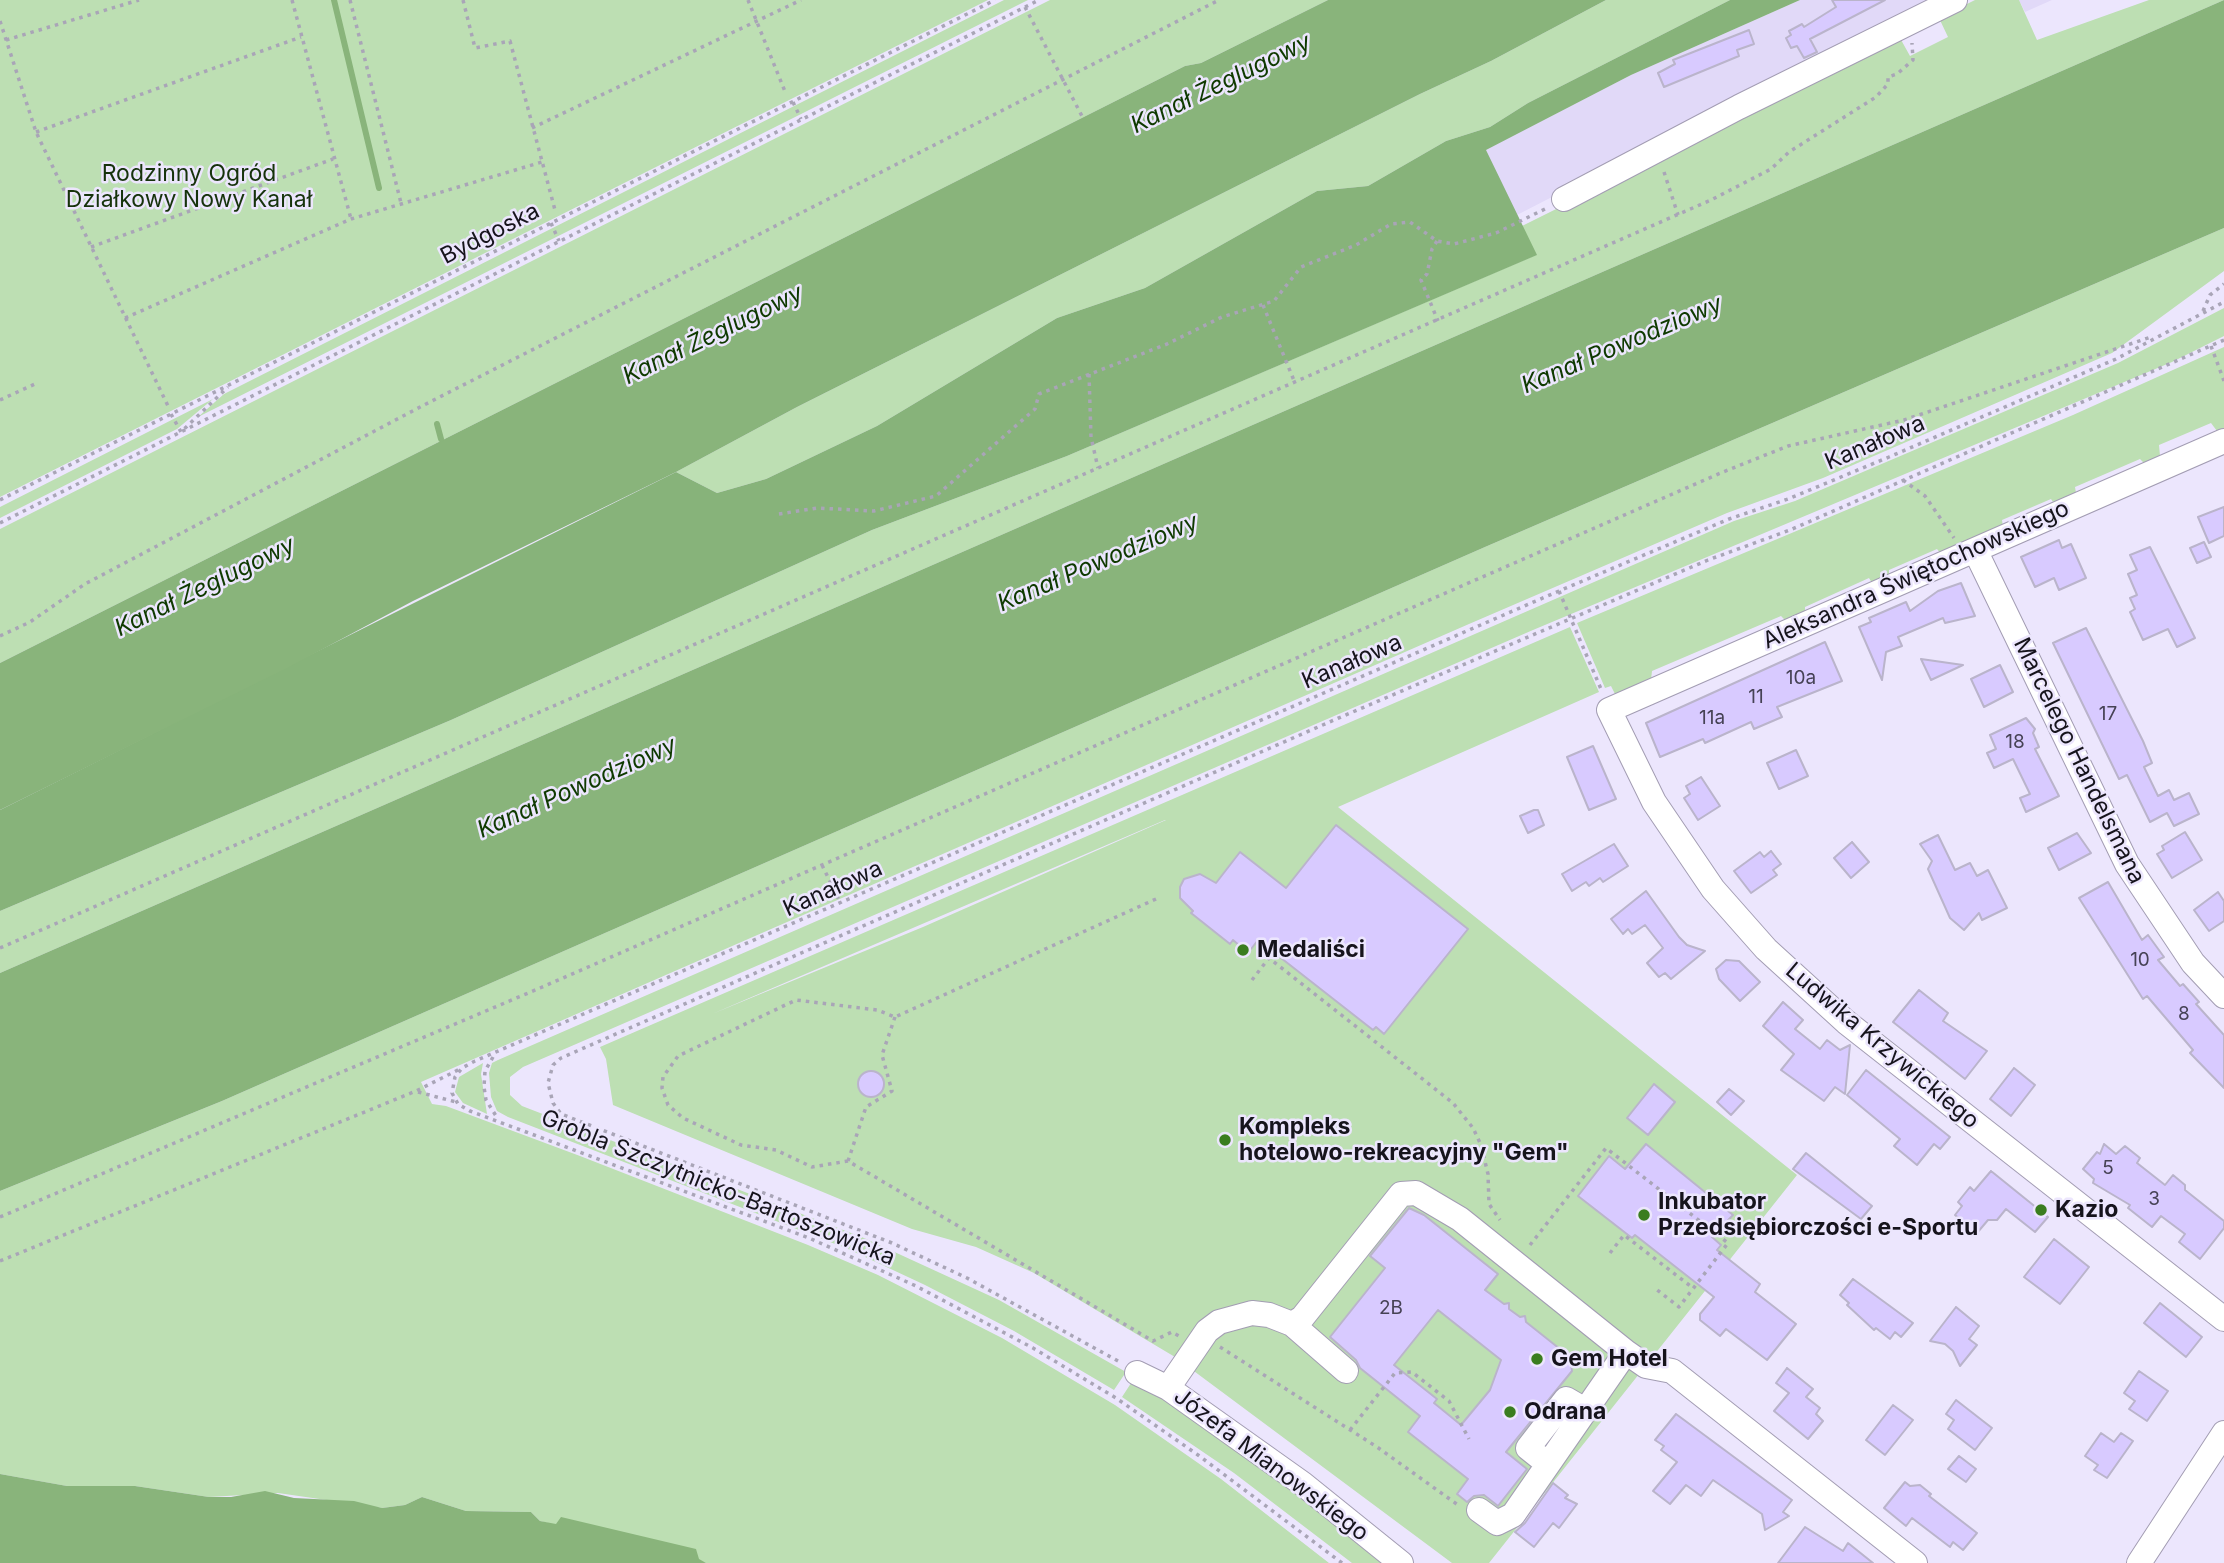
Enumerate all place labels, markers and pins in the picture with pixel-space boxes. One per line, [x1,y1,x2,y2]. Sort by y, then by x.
place label: Medaliści [1257,936,1365,964]
marker: Medaliści [1235,942,1251,958]
place label: Kompleks hotelowo-rekreacyjny "Gem" [1239,1113,1569,1167]
marker: Kompleks hotelowo-rekreacyjny "Gem" [1217,1132,1233,1148]
place label: Inkubator Przedsiębiorczości e-Sportu [1658,1188,1978,1242]
place label: Kazio [2055,1196,2118,1224]
marker: Kazio [2033,1202,2049,1218]
marker: Inkubator Przedsiębiorczości e-Sportu [1636,1207,1652,1223]
place label: Gem Hotel [1551,1345,1668,1373]
marker: Gem Hotel [1529,1351,1545,1367]
place label: Odrana [1524,1398,1606,1426]
marker: Odrana [1502,1404,1518,1420]

